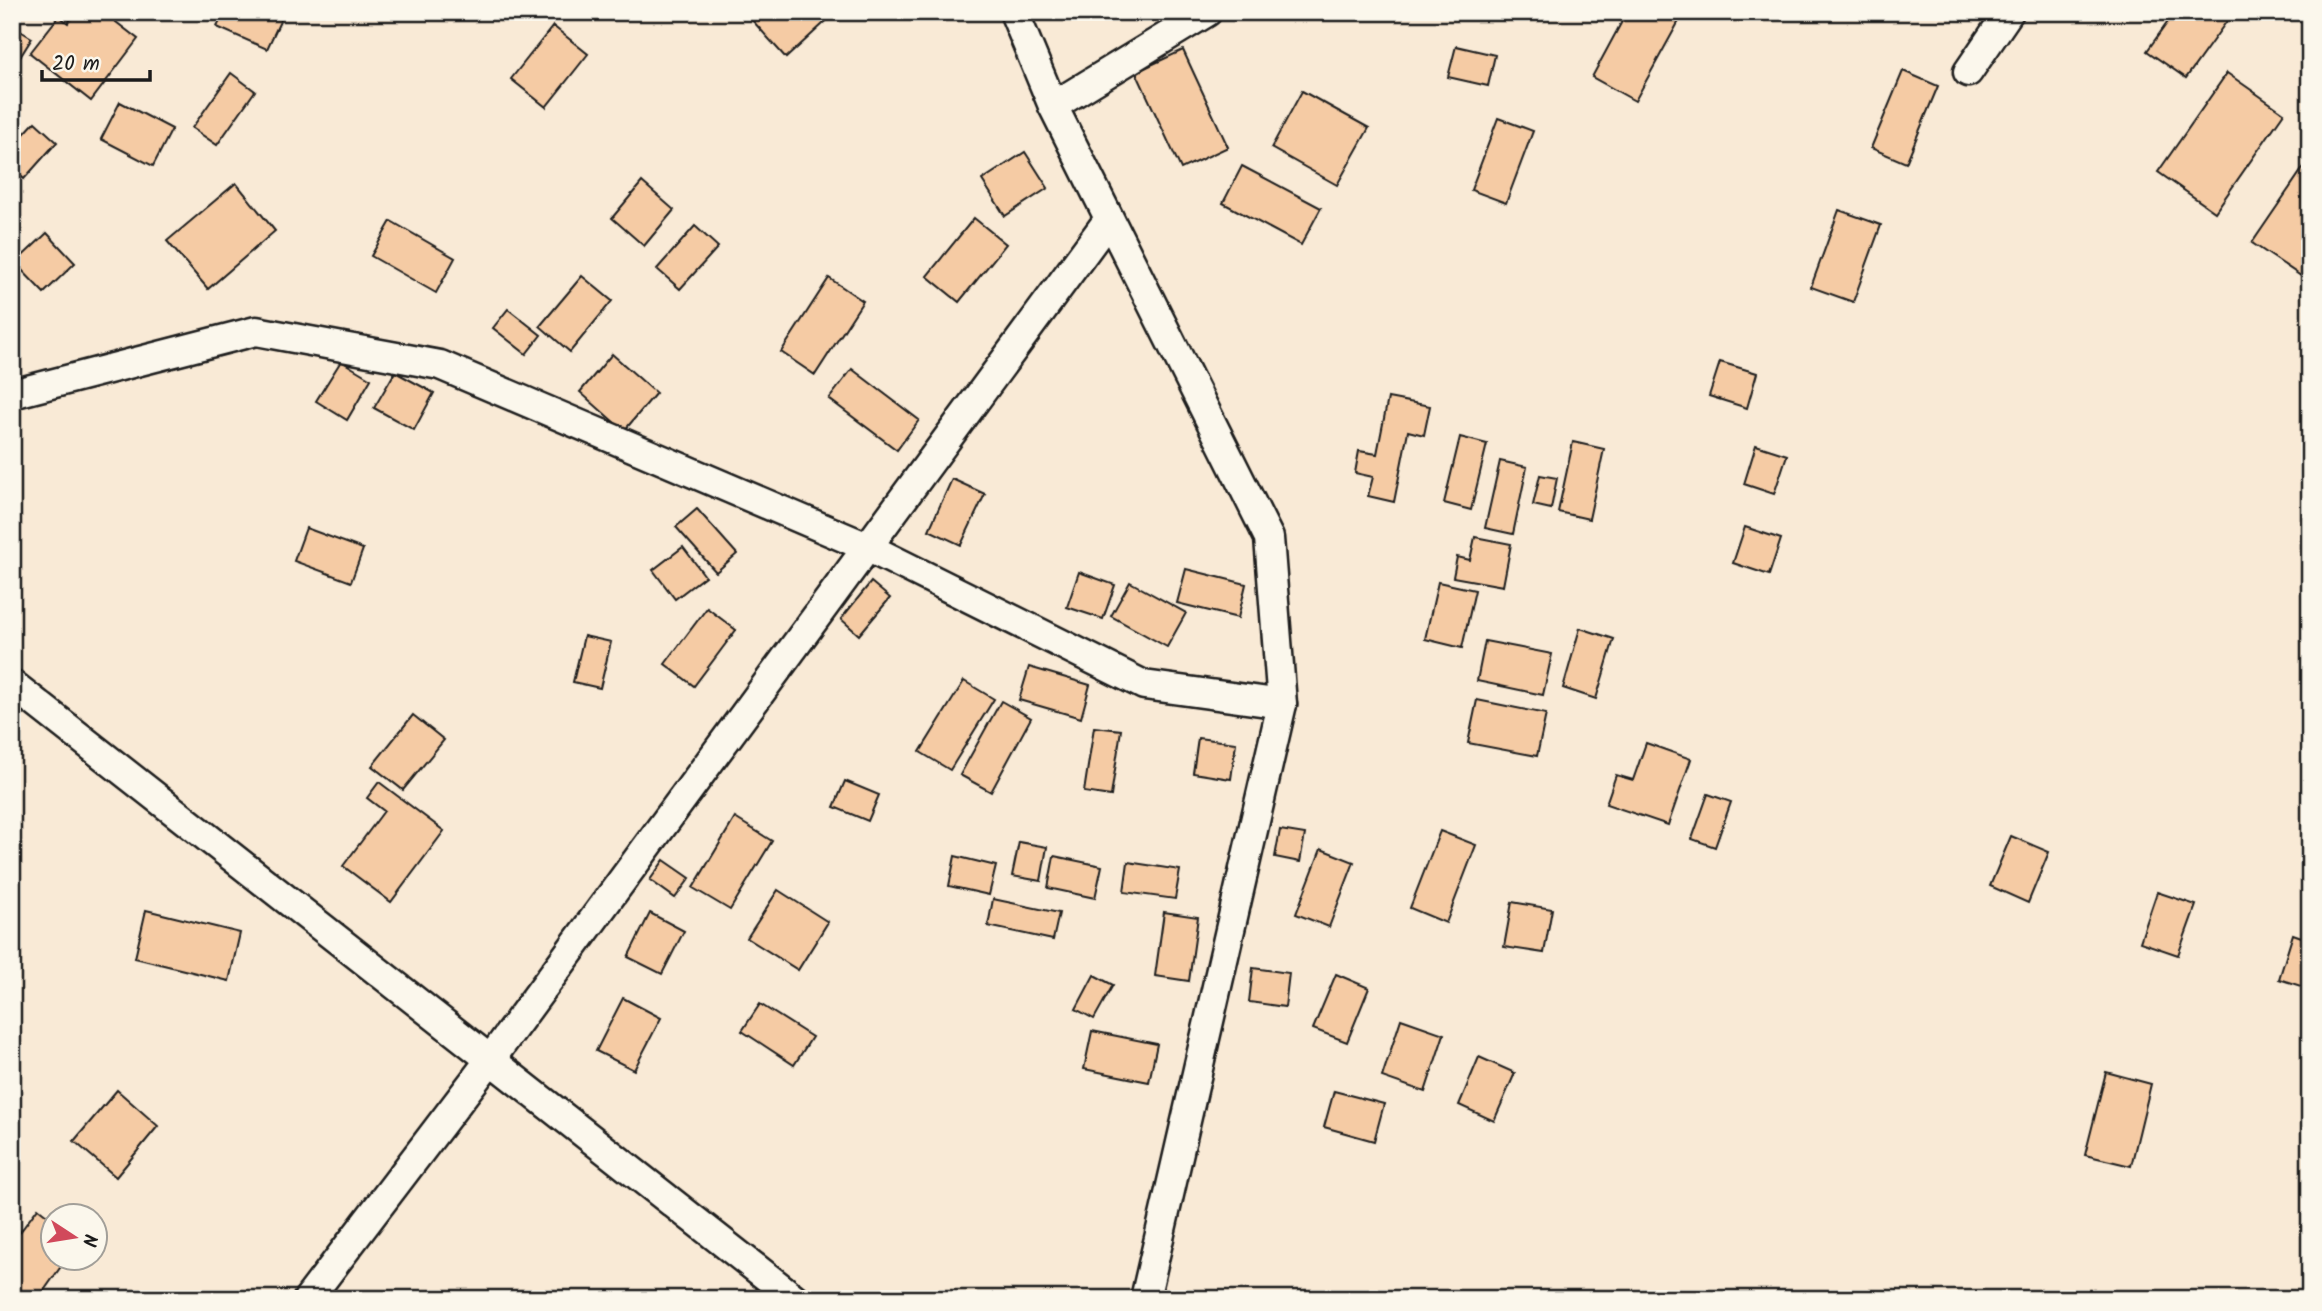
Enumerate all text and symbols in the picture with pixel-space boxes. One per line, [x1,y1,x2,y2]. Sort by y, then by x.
scale bar [42,38,150,82]
text: 20 m [52,48,100,81]
north arrow [38,1202,108,1272]
text: N [73,1231,105,1249]

